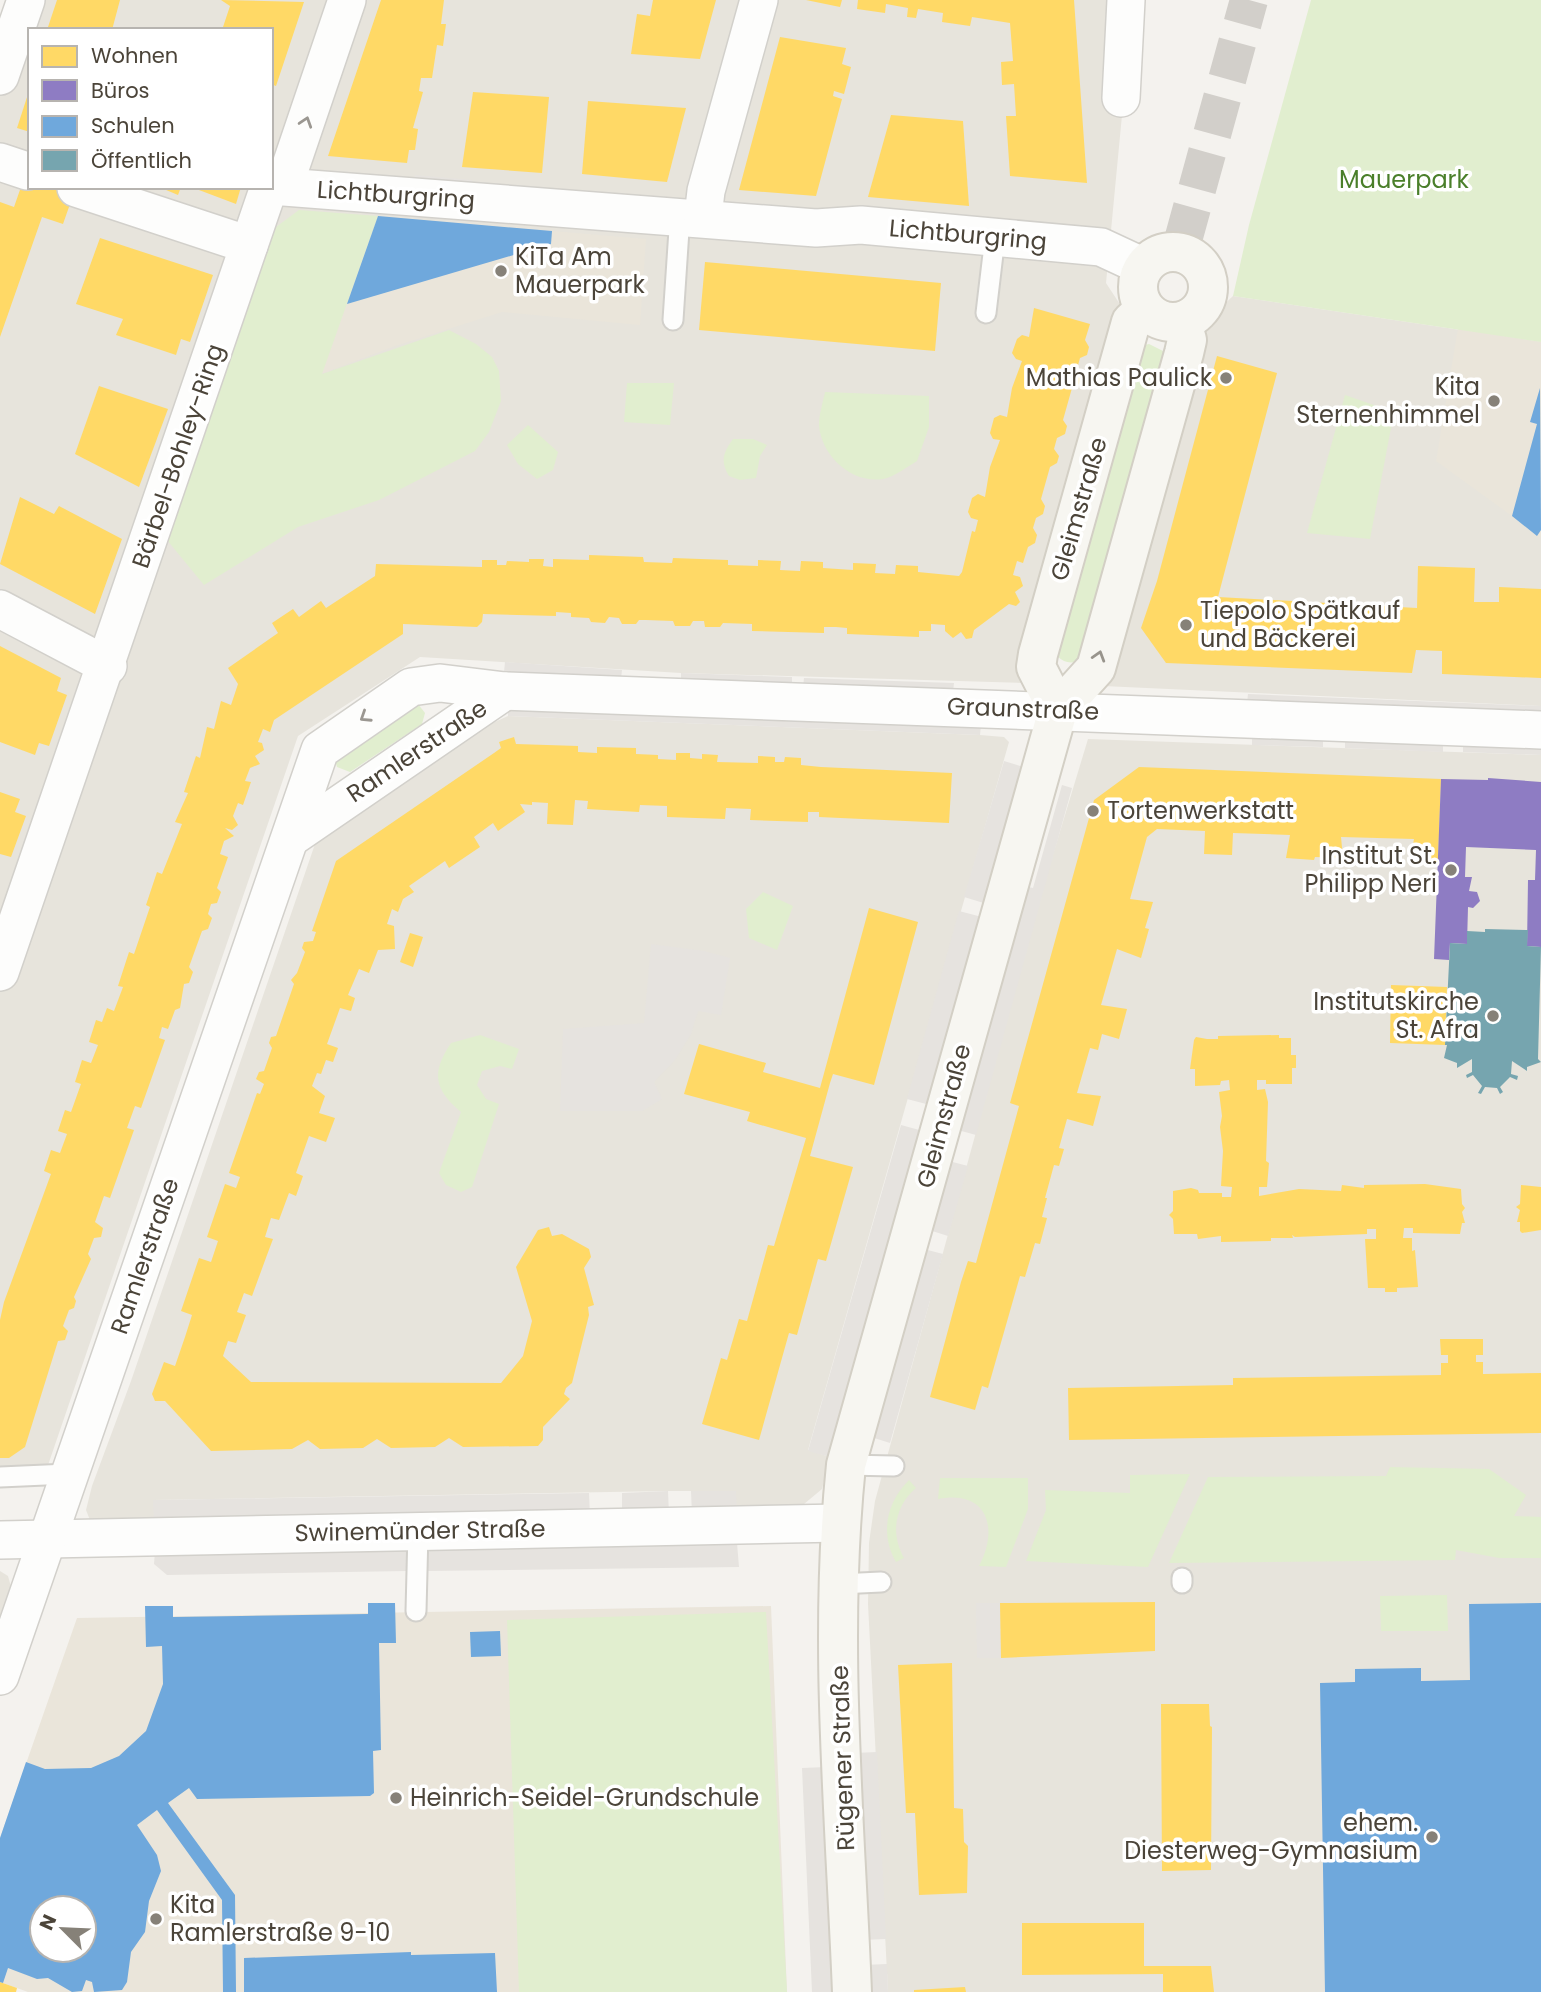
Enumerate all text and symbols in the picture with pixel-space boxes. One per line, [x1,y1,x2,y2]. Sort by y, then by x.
legend [28,28,273,189]
text: Wohnen [91,41,178,70]
text: Büros [91,76,150,105]
text: Schulen [91,111,175,140]
one-way arrow [298,116,312,128]
text: Öffentlich [91,146,192,175]
park label: Mauerpark [1339,163,1470,196]
street label: Lichtburgring [316,173,476,216]
street label: Lichtburgring [888,211,1048,258]
place label: KiTa Am Mauerpark [515,240,645,301]
marker: KiTa Am Mauerpark [493,263,509,279]
street label: Bärbel-Bohley-Ring [124,339,231,572]
place label: Mathias Paulick [1026,361,1213,394]
marker: Mathias Paulick [1218,370,1234,386]
place label: Kita Sternenhimmel [1296,370,1480,431]
marker: Kita Sternenhimmel [1486,393,1502,409]
street label: Gleimstraße [1042,433,1115,584]
place label: Tiepolo Spätkauf und Bäckerei [1200,594,1400,655]
marker: Tiepolo Spätkauf und Bäckerei [1178,617,1194,633]
one-way arrow [1090,651,1105,663]
street label: Graunstraße [946,689,1100,728]
street label: Ramlerstraße [340,691,493,810]
one-way arrow [360,709,373,722]
place label: Tortenwerkstatt [1107,794,1294,827]
marker: Tortenwerkstatt [1085,803,1101,819]
place label: Institut St. Philipp Neri [1305,839,1437,900]
marker: Institut St. Philipp Neri [1443,862,1459,878]
place label: Institutskirche St. Afra [1313,985,1479,1046]
marker: Institutskirche St. Afra [1485,1008,1501,1024]
street label: Gleimstraße [908,1040,979,1191]
street label: Ramlerstraße [102,1173,187,1338]
street label: Swinemünder Straße [294,1512,546,1549]
street label: Rügener Straße [823,1665,862,1851]
place label: Heinrich-Seidel-Grundschule [410,1781,759,1814]
marker: Heinrich-Seidel-Grundschule [388,1790,404,1806]
place label: ehem. Diesterweg-Gymnasium [1124,1806,1418,1867]
marker: ehem. Diesterweg-Gymnasium [1424,1829,1440,1845]
place label: Kita Ramlerstraße 9-10 [170,1888,390,1949]
north arrow [28,1894,98,1964]
text: N [33,1910,63,1934]
marker: Kita Ramlerstraße 9-10 [148,1911,164,1927]

